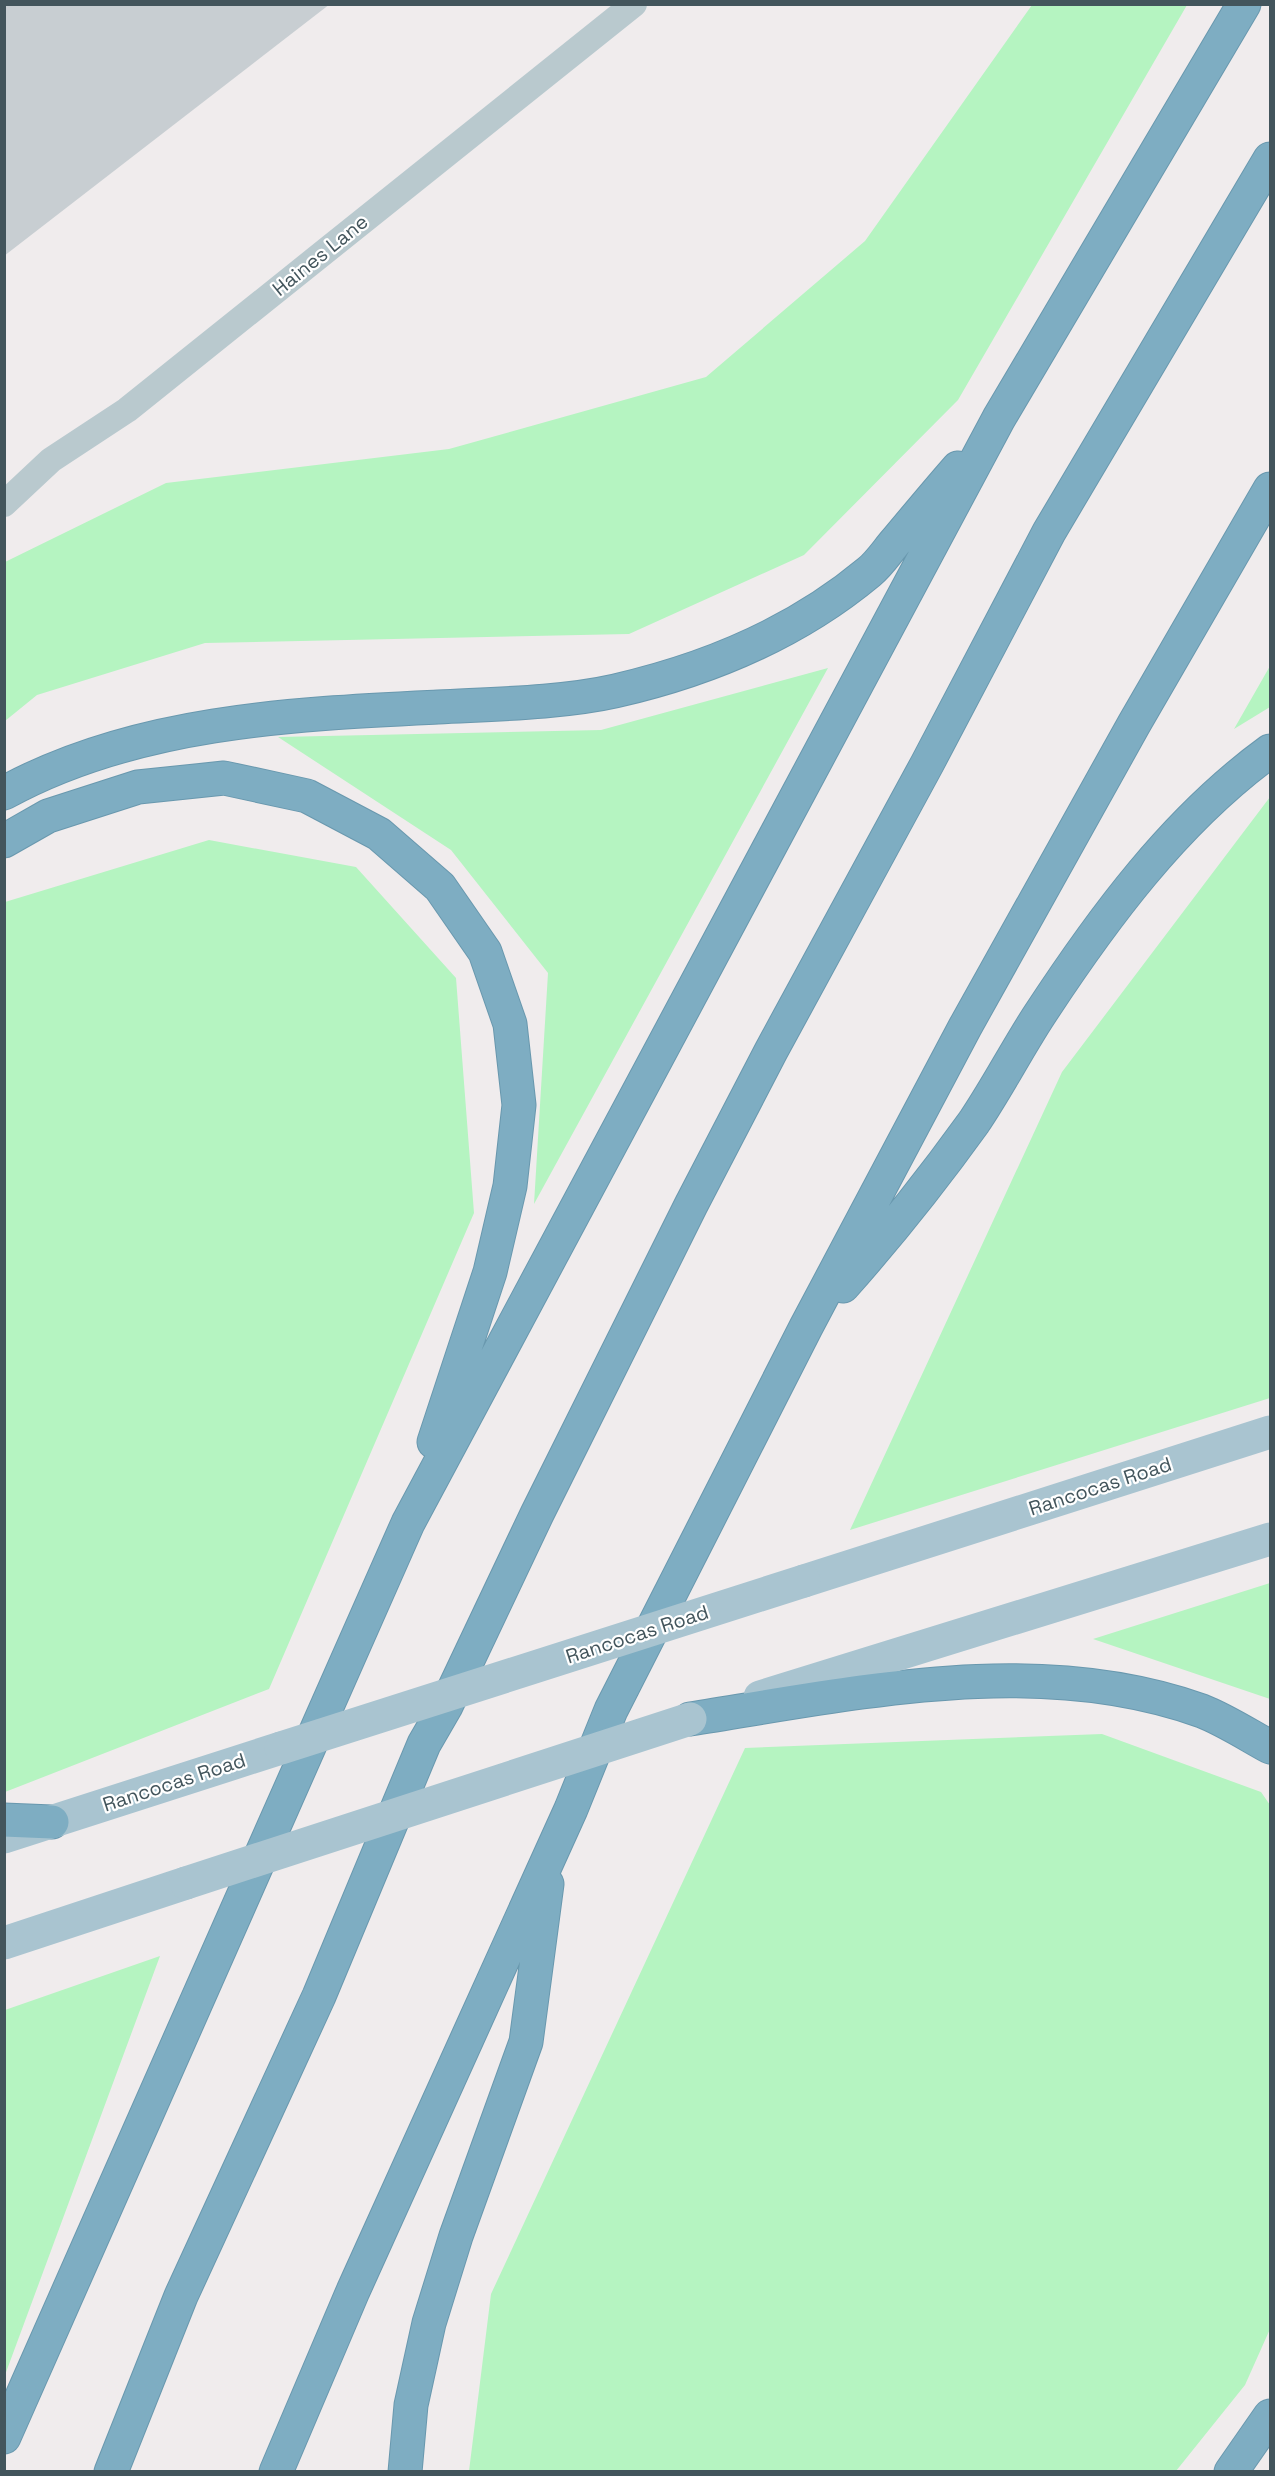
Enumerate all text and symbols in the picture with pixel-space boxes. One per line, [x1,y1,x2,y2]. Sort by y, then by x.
street label: Haines Lane [267,208,373,302]
street label: Rancocas Road [1025,1451,1175,1521]
street label: Rancocas Road [562,1599,712,1669]
street label: Rancocas Road [99,1747,249,1817]

